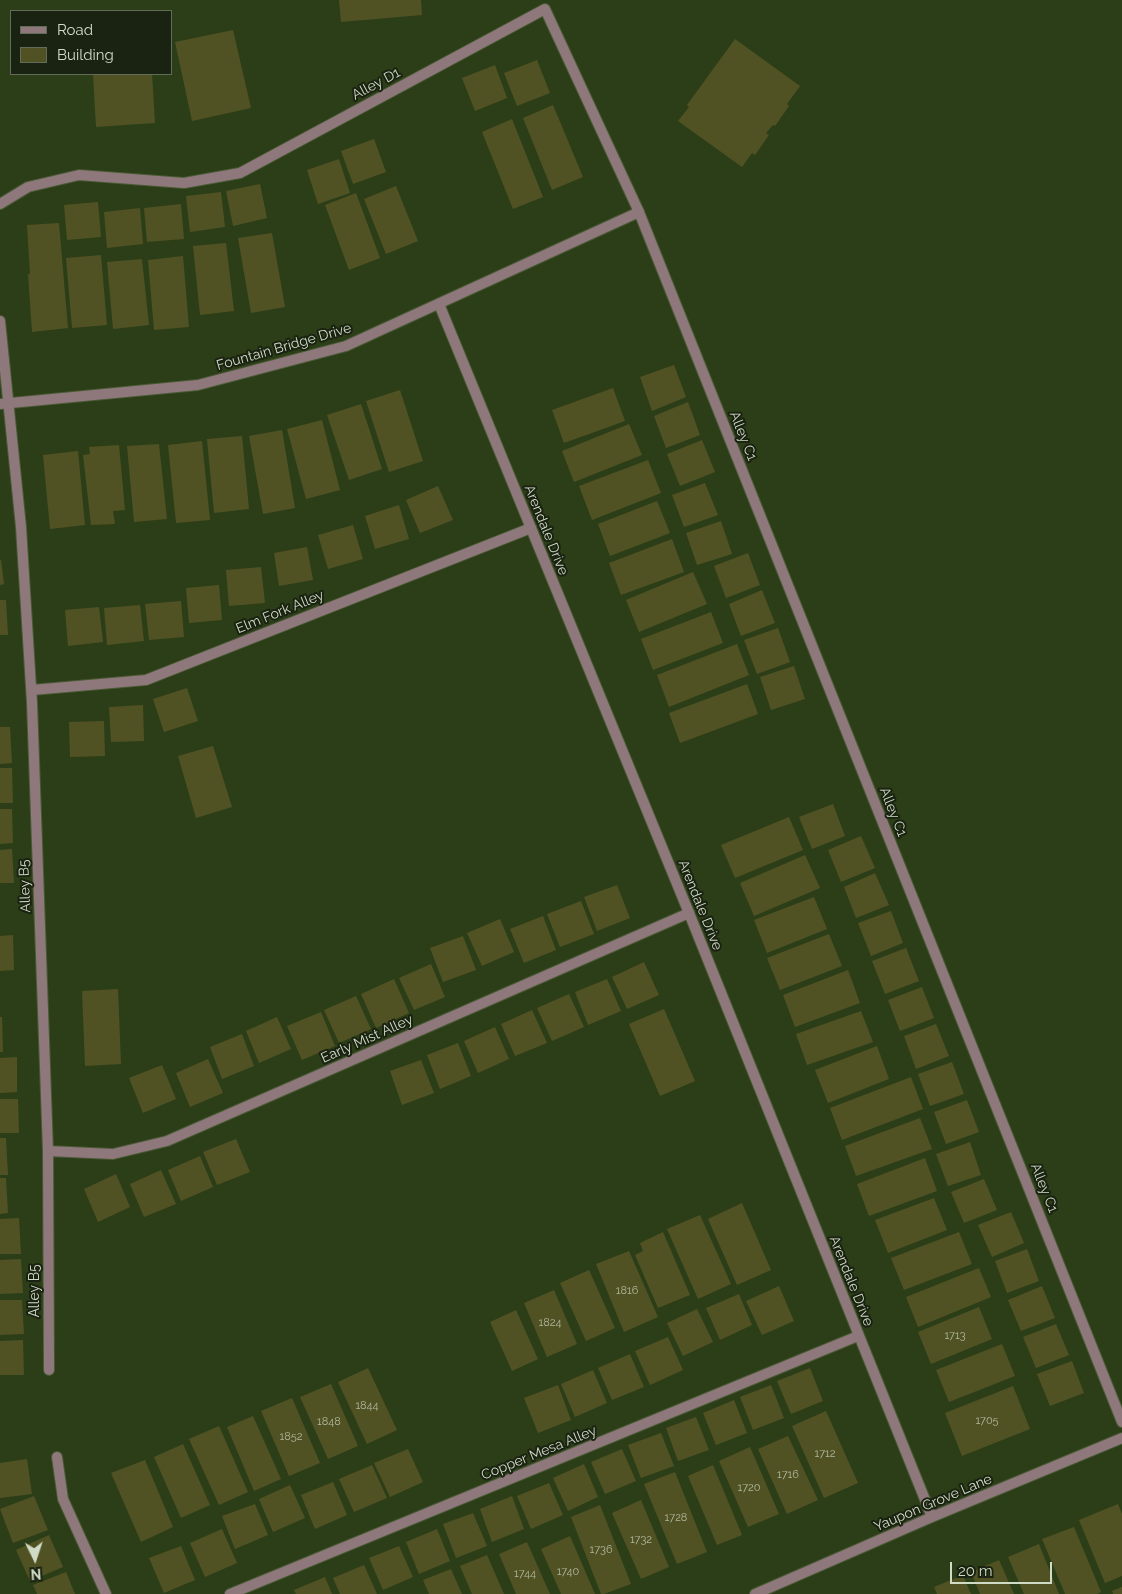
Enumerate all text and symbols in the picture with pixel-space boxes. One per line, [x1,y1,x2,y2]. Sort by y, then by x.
legend [10,10,172,75]
text: Road [57,21,93,39]
text: Building [57,46,114,64]
street label: Alley D1 [349,64,403,104]
street label: Fountain Bridge Drive [215,320,353,374]
street label: Alley C1 [726,409,760,463]
street label: Arendale Drive [520,482,572,578]
street label: Elm Fork Alley [234,587,326,637]
street label: Alley C1 [876,785,910,839]
street label: Arendale Drive [674,857,726,953]
street label: Alley B5 [16,859,34,913]
street label: Early Mist Alley [318,1011,416,1067]
street label: Alley C1 [1027,1161,1061,1215]
street label: Arendale Drive [825,1233,877,1329]
street label: Alley B5 [27,1264,43,1318]
house number: 1816 [616,1284,638,1298]
house number: 1824 [539,1316,561,1330]
house number: 1713 [944,1329,966,1343]
house number: 1844 [355,1399,379,1413]
house number: 1705 [975,1414,999,1428]
house number: 1848 [317,1415,341,1429]
street label: Copper Mesa Alley [479,1422,599,1484]
house number: 1852 [280,1430,302,1444]
house number: 1712 [815,1447,835,1461]
house number: 1716 [777,1468,799,1482]
street label: Yaupon Grove Lane [872,1471,994,1535]
house number: 1720 [738,1481,760,1495]
house number: 1728 [665,1511,687,1525]
house number: 1732 [630,1533,652,1547]
north arrow [10,1534,60,1584]
house number: 1736 [589,1543,613,1557]
scale bar [952,1552,1054,1584]
text: 20 m [958,1562,993,1580]
house number: 1740 [557,1565,579,1579]
text: N [30,1566,42,1582]
house number: 1744 [514,1567,536,1581]

